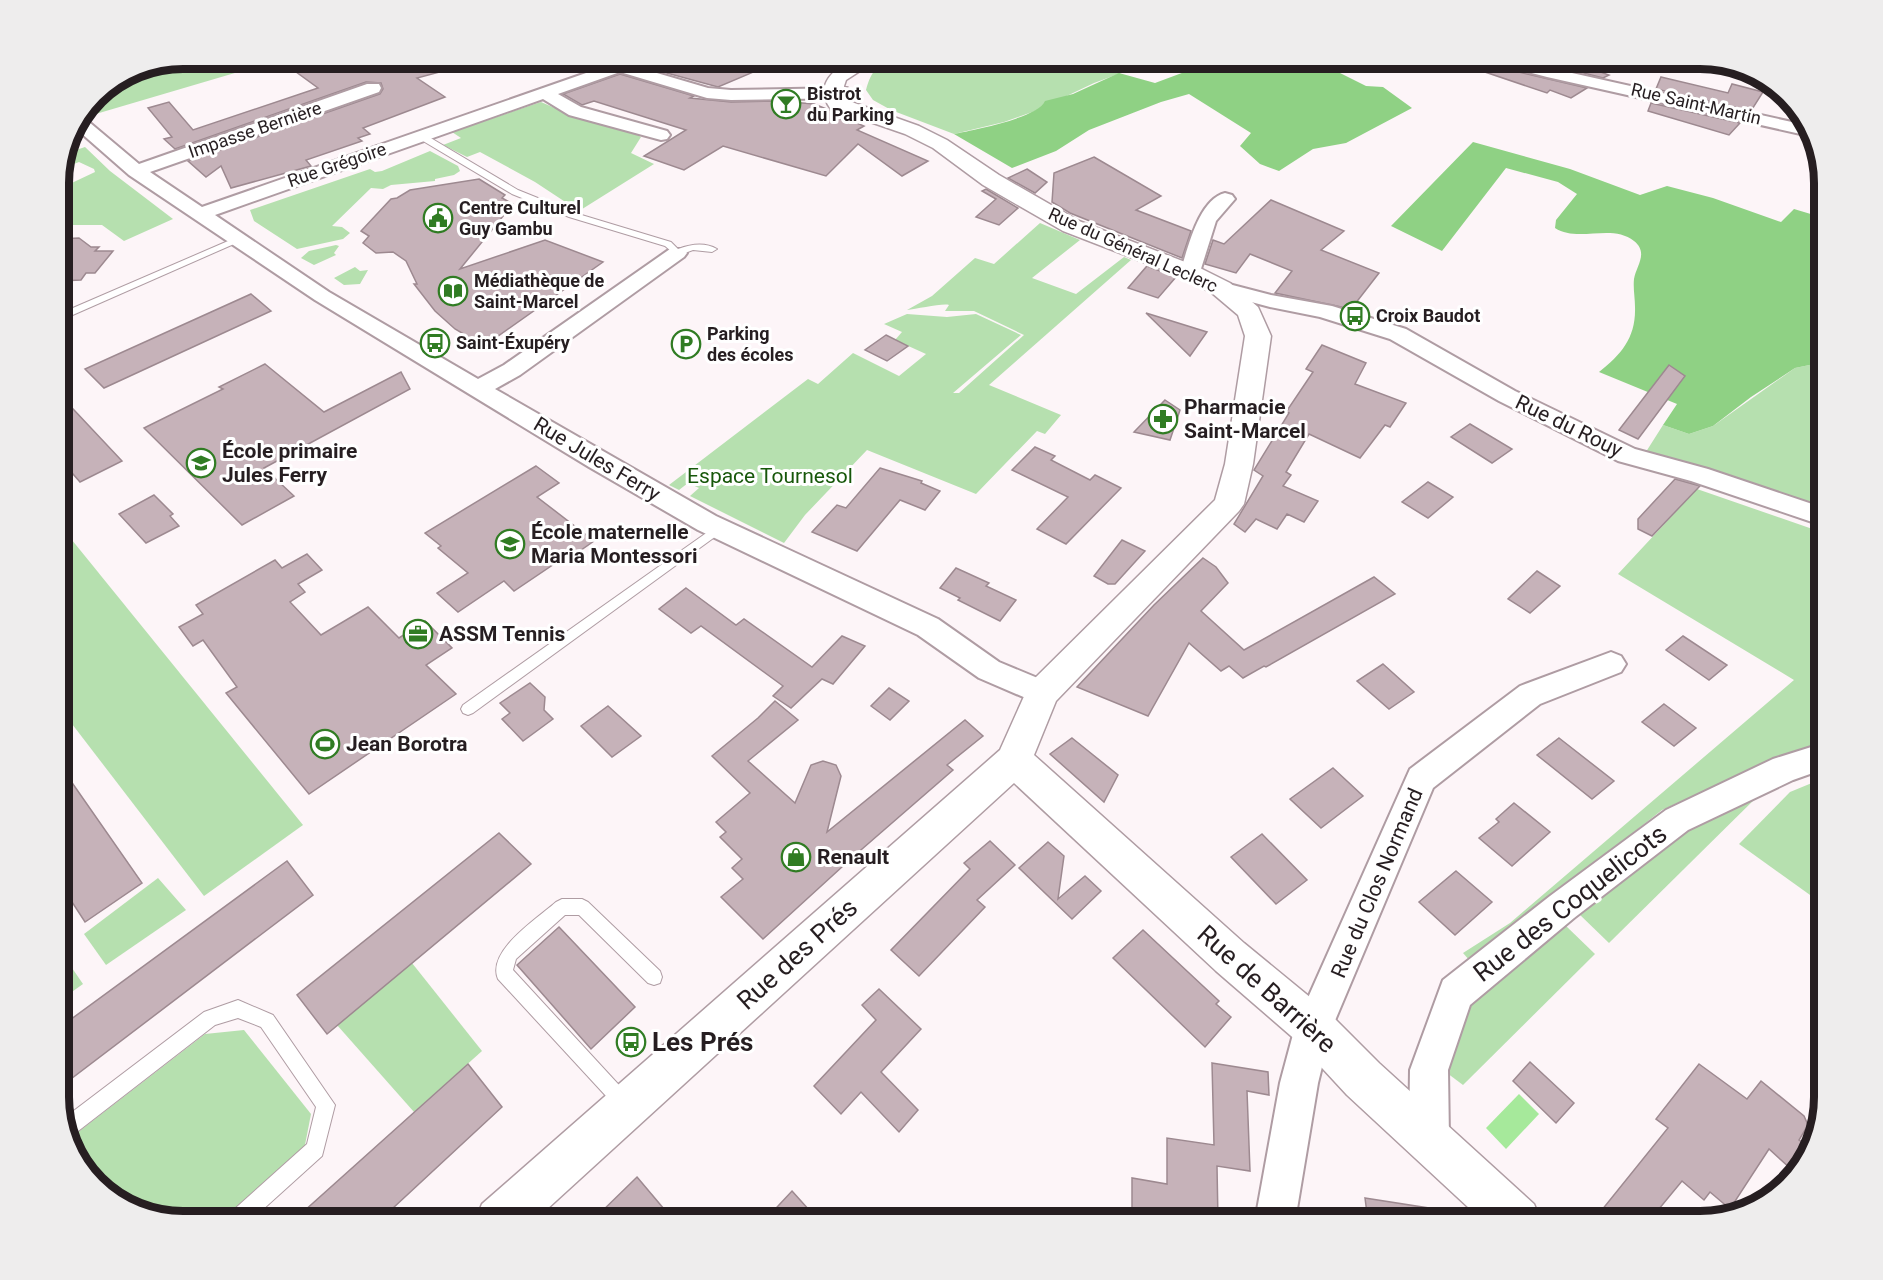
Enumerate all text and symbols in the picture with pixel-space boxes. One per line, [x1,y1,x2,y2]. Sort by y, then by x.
street label: Rue Saint-Martin [1629,78,1763,129]
place label: Bistrot du Parking [807,83,894,125]
bar icon: Bistrot du Parking [770,88,802,120]
street label: Impasse Bernière [186,97,324,162]
street label: Rue Grégoire [285,138,389,191]
place label: Centre Culturel Guy Gambu [459,197,581,239]
public building icon: Centre Culturel Guy Gambu [422,202,454,234]
street label: Rue du Général Leclerc [1045,203,1221,296]
place label: Médiathèque de Saint-Marcel [474,270,604,312]
library icon: Médiathèque de Saint-Marcel [437,275,469,307]
bus stop icon: Croix Baudot [1339,300,1371,332]
place label: Croix Baudot [1376,305,1480,326]
place label: Parking des écoles [707,323,794,365]
bus stop icon: Saint-Éxupéry [419,327,451,359]
parking icon: Parking des écoles [670,328,702,360]
place label: Saint-Éxupéry [456,332,571,353]
street label: Rue du Rouy [1512,390,1626,462]
place label: Pharmacie Saint-Marcel [1184,395,1306,443]
pharmacy icon: Pharmacie Saint-Marcel [1147,403,1179,435]
street label: Rue Jules Ferry [529,412,665,506]
place label: École primaire Jules Ferry [222,439,357,487]
school or university icon: École primaire Jules Ferry [185,447,217,479]
park label: Espace Tournesol [687,464,853,488]
place label: École maternelle Maria Montessori [531,520,697,568]
school or university icon: École maternelle Maria Montessori [494,528,526,560]
office icon: ASSM Tennis [402,618,434,650]
place label: ASSM Tennis [439,622,566,646]
sports icon: Jean Borotra [309,728,341,760]
place label: Jean Borotra [346,732,467,756]
street label: Rue du Clos Normand [1326,785,1428,981]
street label: Rue des Coquelicots [1468,818,1672,988]
shop icon: Renault [780,841,812,873]
place label: Renault [817,845,889,869]
street label: Rue des Prés [731,892,863,1016]
street label: Rue de Barrière [1192,919,1342,1059]
bus stop icon: Les Prés [615,1026,647,1058]
place label: Les Prés [652,1027,753,1057]

